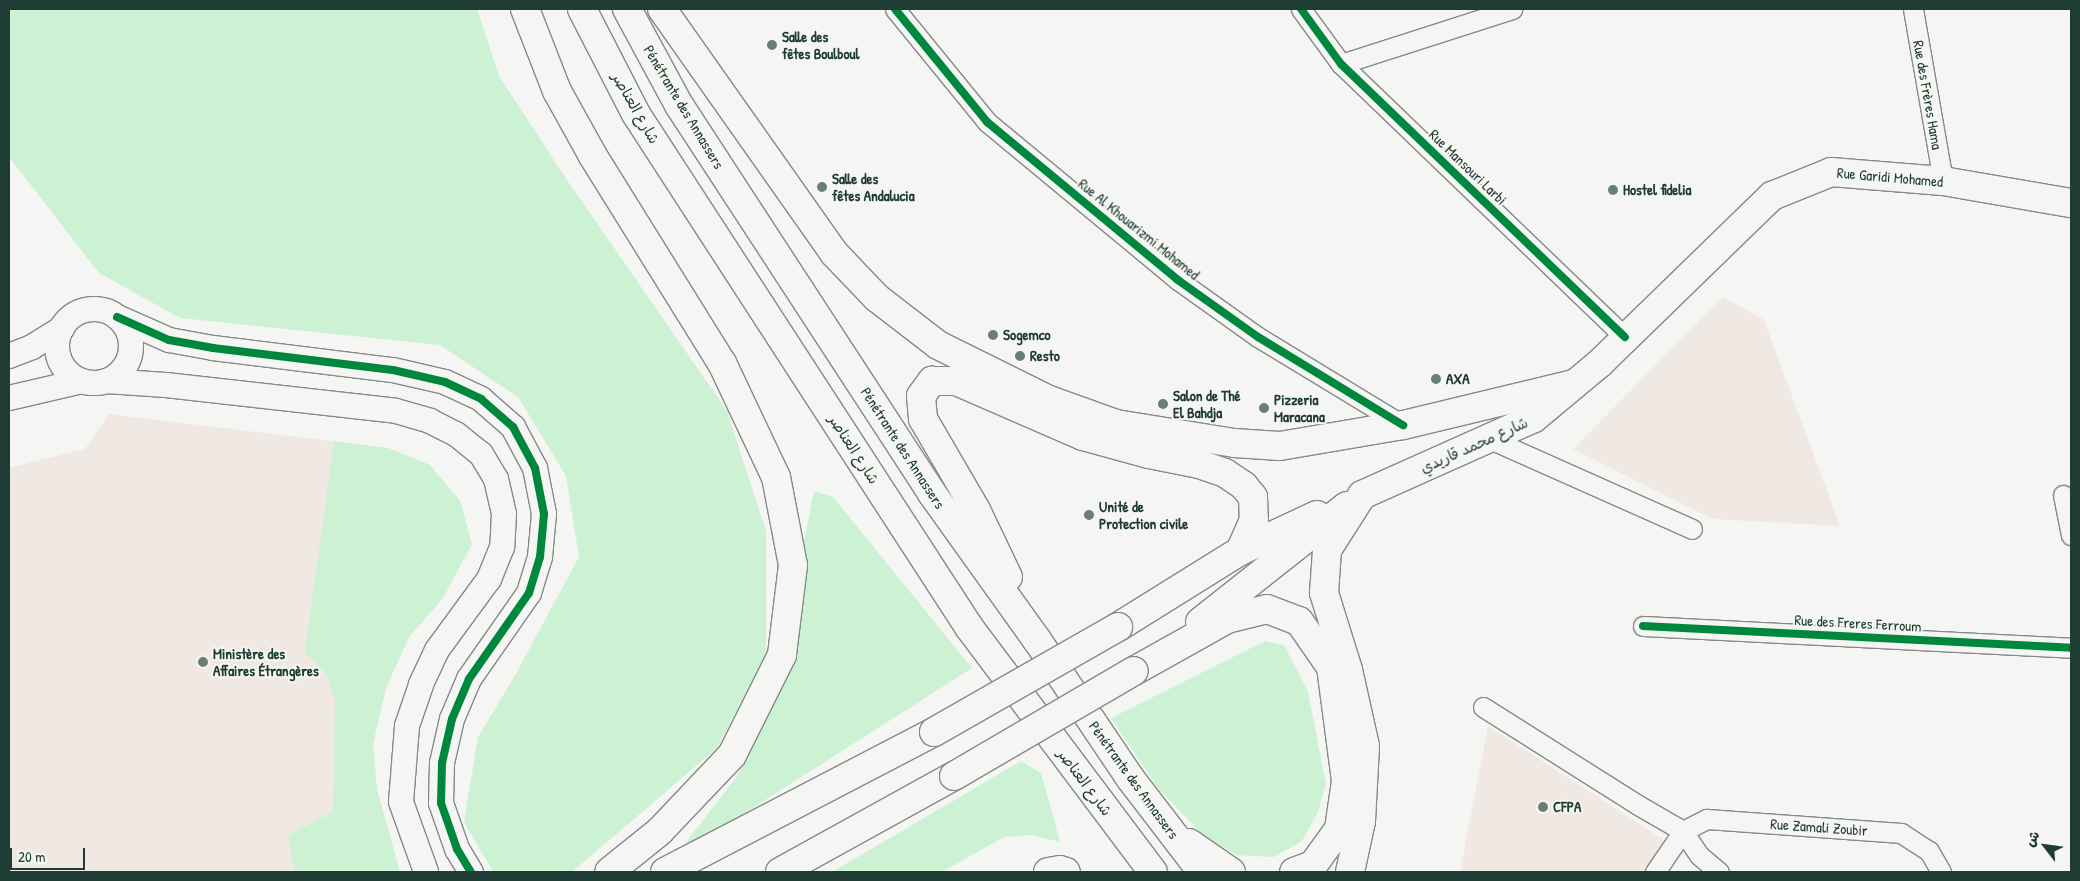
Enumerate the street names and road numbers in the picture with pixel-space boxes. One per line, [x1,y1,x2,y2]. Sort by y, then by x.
street label: Rue des Frères Hama [1910,39,1946,151]
street label: Pénétrante des Annassers [640,42,728,172]
street label: شارع العناصر [608,69,664,147]
street label: Rue Mansouri Larbi [1425,125,1511,209]
street label: Rue Garidi Mohamed [1836,163,1944,191]
street label: Rue Al Khouarizmi Mohamed [1075,175,1203,283]
street label: Pénétrante des Annassers [857,384,949,512]
street label: شارع العناصر [825,411,883,487]
street label: شارع محمد قاريدي [1417,413,1531,477]
street label: Rue des Freres Ferroum [1794,611,1922,635]
street label: Pénétrante des Annassers [1085,718,1183,842]
street label: شارع العناصر [1054,745,1116,819]
street label: Rue Zamali Zoubir [1770,815,1868,839]

